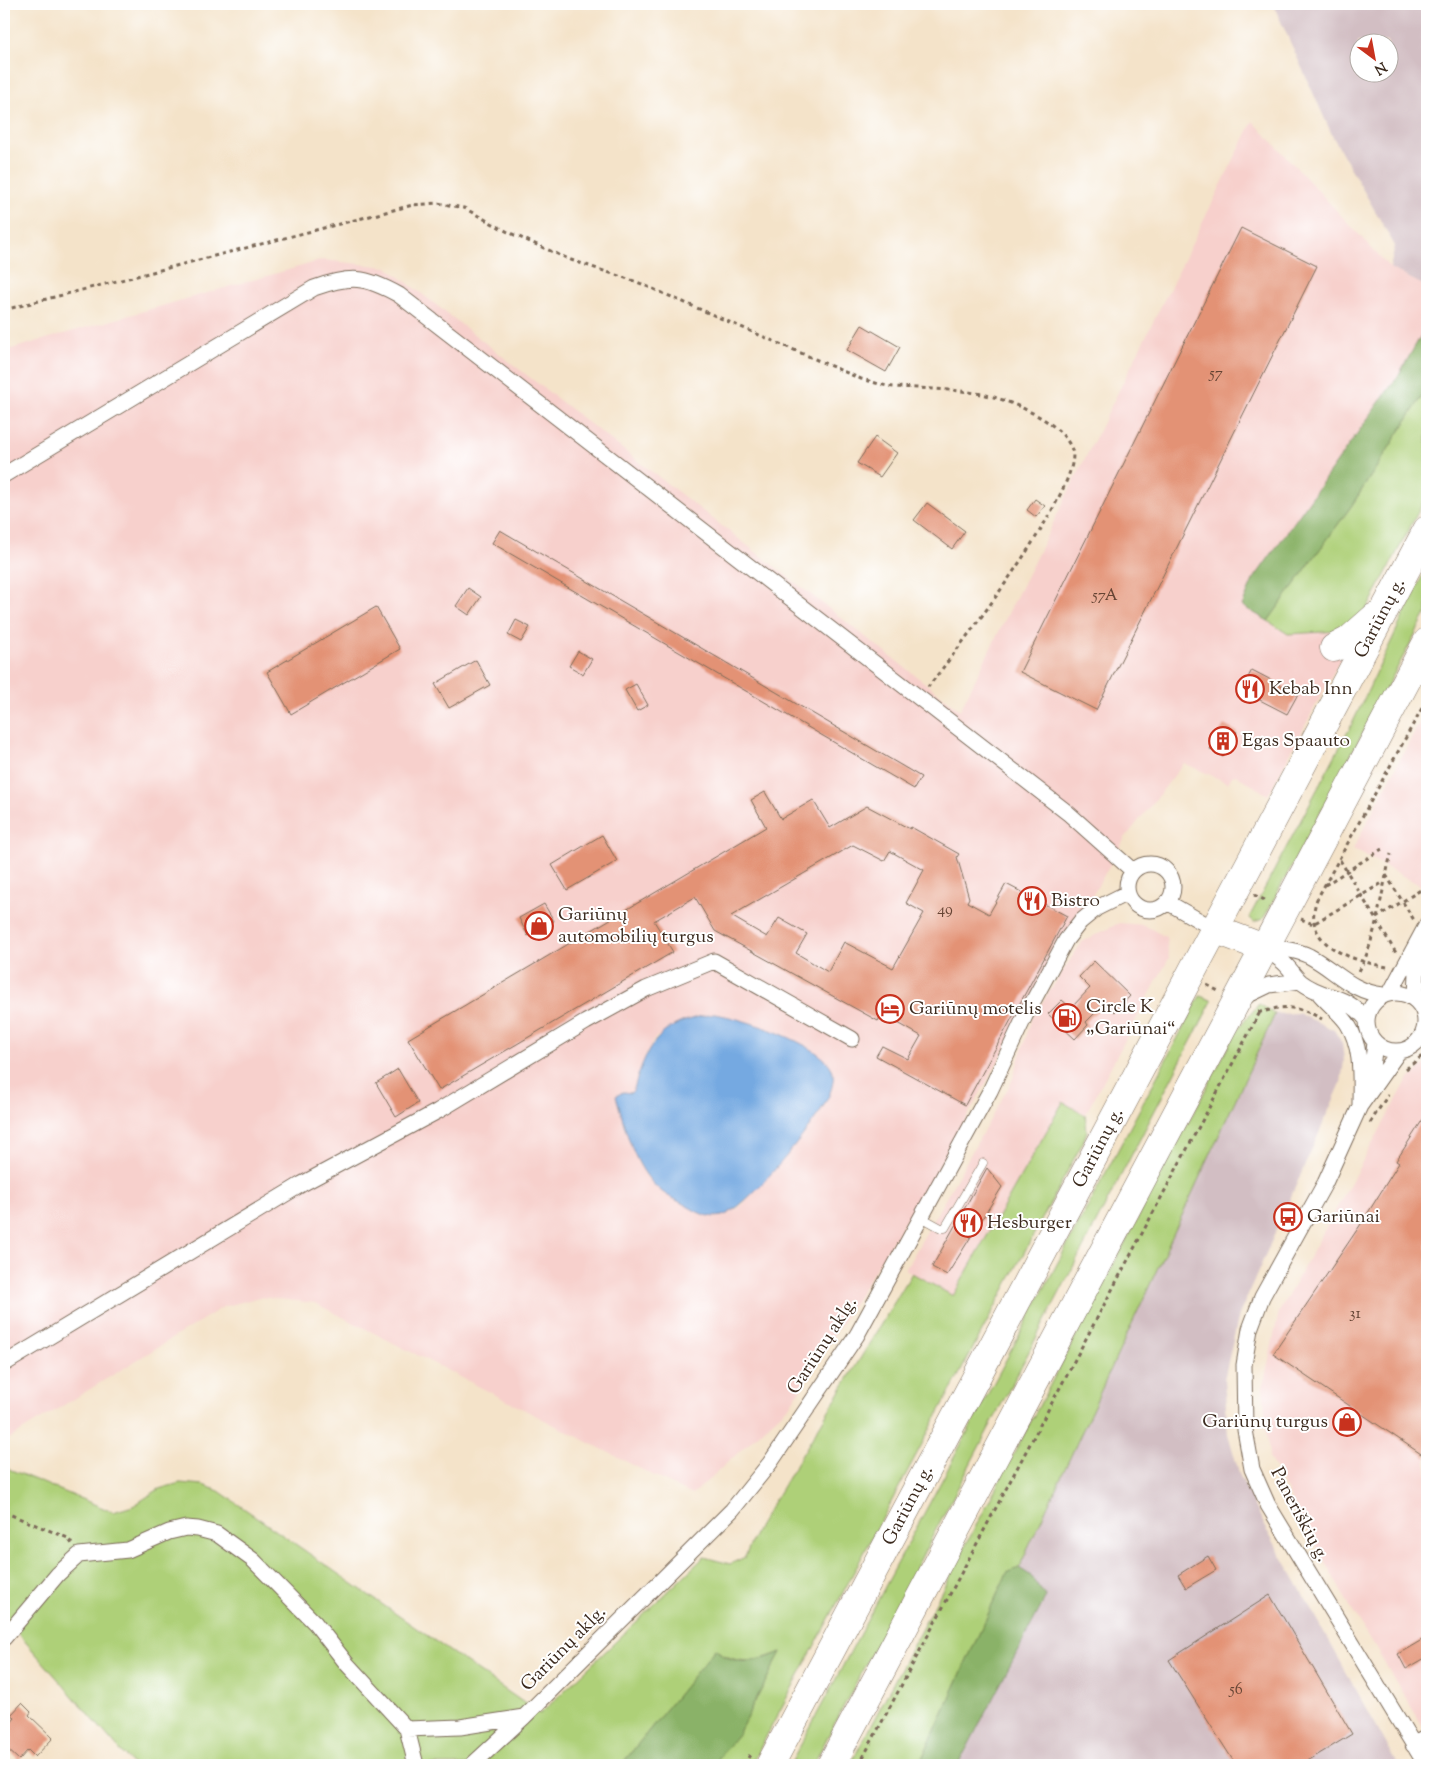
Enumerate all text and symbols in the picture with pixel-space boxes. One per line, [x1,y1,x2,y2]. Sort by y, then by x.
north arrow [1348,32,1398,82]
text: N [1370,56,1390,79]
house number: 57 [1208,363,1223,386]
street label: Gariūnų g. [1348,573,1413,663]
house number: 57A [1091,585,1118,608]
restaurant icon: Kebab Inn [1235,674,1265,704]
place label: Kebab Inn [1269,676,1353,703]
building icon: Egas Spaauto [1208,726,1238,756]
place label: Egas Spaauto [1242,728,1350,755]
restaurant icon: Bistro [1017,886,1047,916]
place label: Bistro [1051,888,1100,915]
house number: 49 [937,899,953,922]
place label: Gariūnų automobilių turgus [558,902,714,951]
shop icon: Gariūnų automobilių turgus [524,911,554,941]
hotel icon: Gariūnų motelis [875,994,905,1024]
place label: Circle K „Gariūnai“ [1086,994,1176,1043]
place label: Gariūnų motelis [909,996,1042,1023]
fuel station icon: Circle K „Gariūnai“ [1052,1003,1082,1033]
street label: Gariūnų g. [1066,1103,1131,1193]
bus stop icon: Gariūnai [1273,1202,1303,1232]
place label: Gariūnai [1307,1204,1380,1231]
restaurant icon: Hesburger [953,1208,983,1238]
place label: Hesburger [987,1210,1072,1237]
street label: Gariūnų aklg. [781,1292,865,1400]
house number: 31 [1349,1303,1362,1326]
shop icon: Gariūnų turgus [1332,1407,1362,1437]
place label: Gariūnų turgus [1202,1409,1328,1436]
street label: Gariūnų g. [876,1460,941,1550]
street label: Paneriškių g. [1263,1463,1335,1567]
street label: Gariūnų aklg. [515,1600,613,1698]
house number: 56 [1228,1679,1243,1702]

